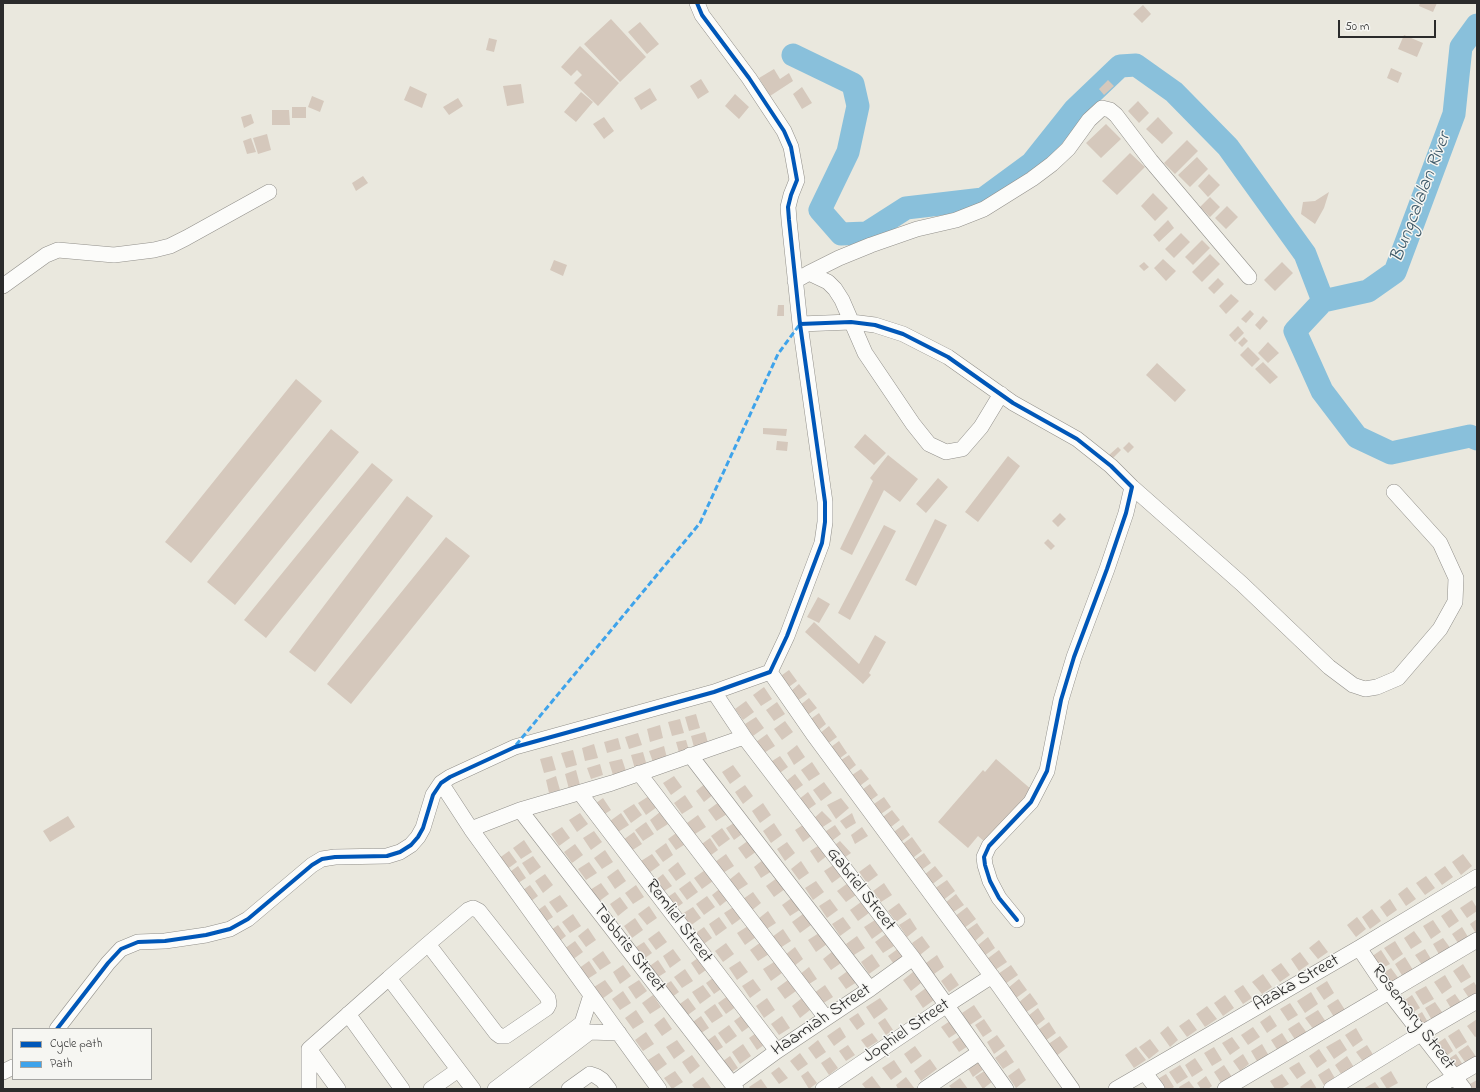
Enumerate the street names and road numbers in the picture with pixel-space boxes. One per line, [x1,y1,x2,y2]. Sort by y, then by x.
street label: Gabriel Street [821,844,899,936]
street label: Remliel Street [640,876,716,968]
street label: Tabbris Street [587,900,669,998]
street label: Azaka Street [1250,951,1344,1017]
street label: Rosemary Street [1366,961,1458,1075]
street label: Haamiah Street [768,980,876,1062]
street label: Jophiel Street [859,995,955,1069]

